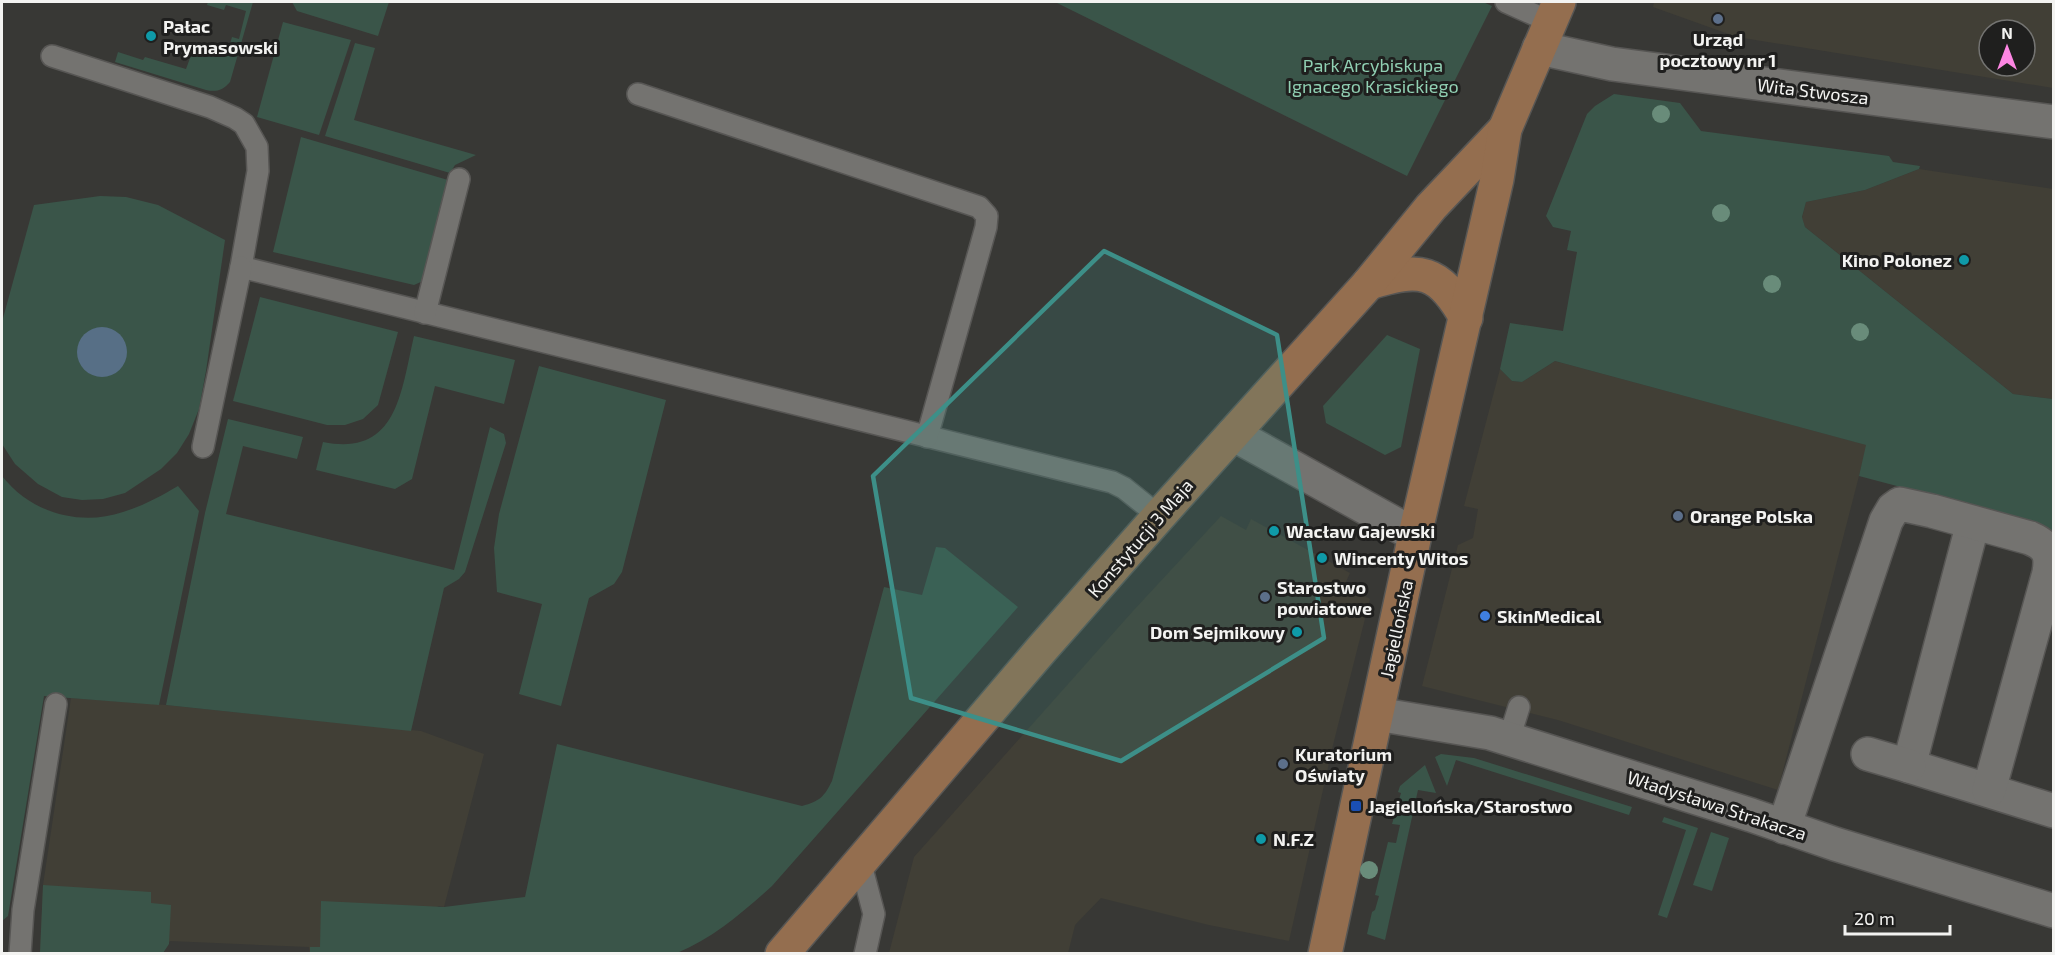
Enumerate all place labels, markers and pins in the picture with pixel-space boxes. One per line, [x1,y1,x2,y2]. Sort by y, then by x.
marker: Urząd pocztowy nr 1 [1711,12,1725,26]
place label: Pałac Prymasowski [163,15,278,58]
place label: Urząd pocztowy nr 1 [1660,28,1776,71]
marker: Pałac Prymasowski [144,29,158,43]
place label: Kino Polonez [1842,249,1952,271]
marker: Kino Polonez [1957,253,1971,267]
place label: Orange Polska [1690,505,1813,527]
marker: Orange Polska [1671,509,1685,523]
place label: Wacław Gajewski [1286,520,1435,542]
marker: Wacław Gajewski [1267,524,1281,538]
place label: Wincenty Witos [1334,547,1468,569]
marker: Wincenty Witos [1315,551,1329,565]
place label: Starostwo powiatowe [1277,576,1372,619]
marker: Starostwo powiatowe [1258,590,1272,604]
place label: SkinMedical [1497,605,1601,627]
marker: SkinMedical [1478,609,1492,623]
place label: Dom Sejmikowy [1150,621,1286,643]
marker: Dom Sejmikowy [1290,625,1304,639]
place label: Kuratorium Oświaty [1295,743,1392,786]
marker: Kuratorium Oświaty [1276,757,1290,771]
place label: Jagiellońska/Starostwo [1368,795,1573,817]
marker: Jagiellońska/Starostwo [1349,799,1363,813]
place label: N.F.Z [1273,828,1314,850]
marker: N.F.Z [1254,832,1268,846]

